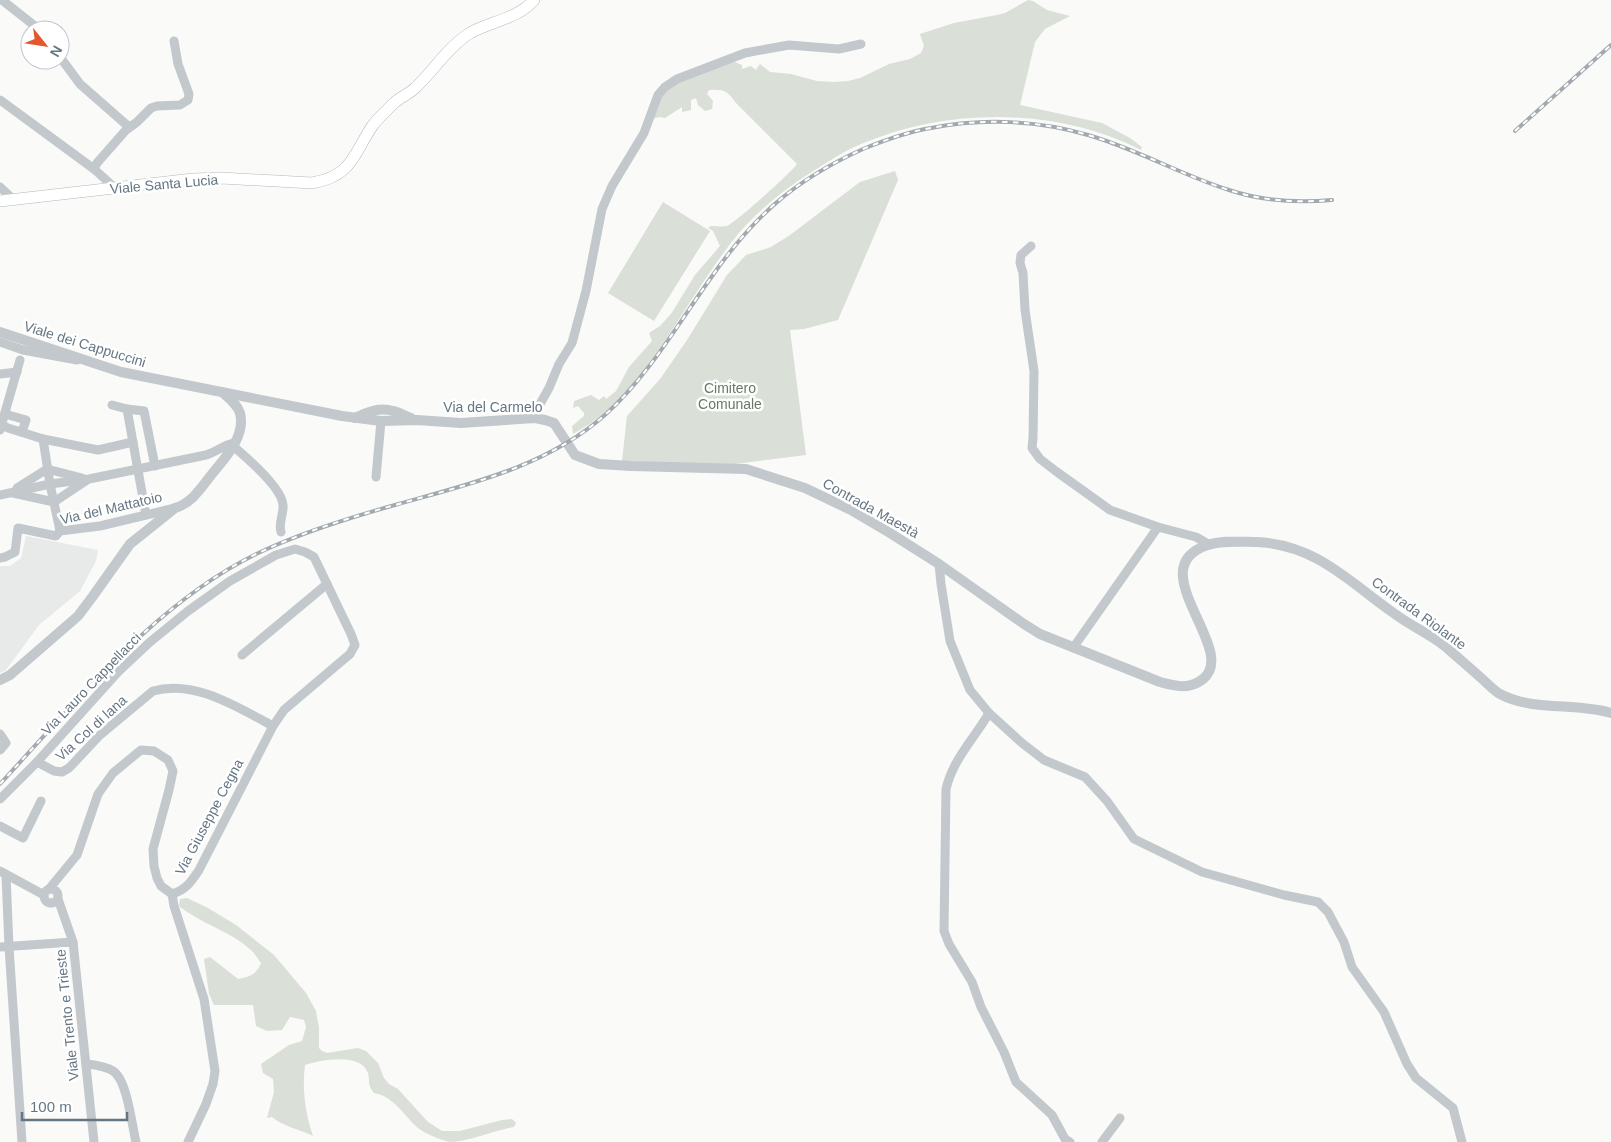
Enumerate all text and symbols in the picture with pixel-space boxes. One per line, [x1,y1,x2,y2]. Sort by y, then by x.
north arrow [20,20,70,70]
text: N [47,43,66,60]
street label: Viale Santa Lucia [109,171,219,197]
street label: Viale dei Cappuccini [22,318,148,370]
park label: Cimitero Comunale [698,380,762,412]
street label: Via del Carmelo [443,399,543,415]
street label: Contrada Maestà [820,475,922,541]
street label: Via del Mattatoio [59,488,164,527]
street label: Contrada Riolante [1369,573,1470,653]
street label: Via Lauro Cappellacci [38,630,144,738]
street label: Via Col di lana [52,692,130,764]
street label: Via Giuseppe Cegna [172,756,246,878]
street label: Viale Trento e Trieste [52,948,82,1081]
scale bar [22,1090,128,1122]
text: 100 m [30,1098,72,1115]

